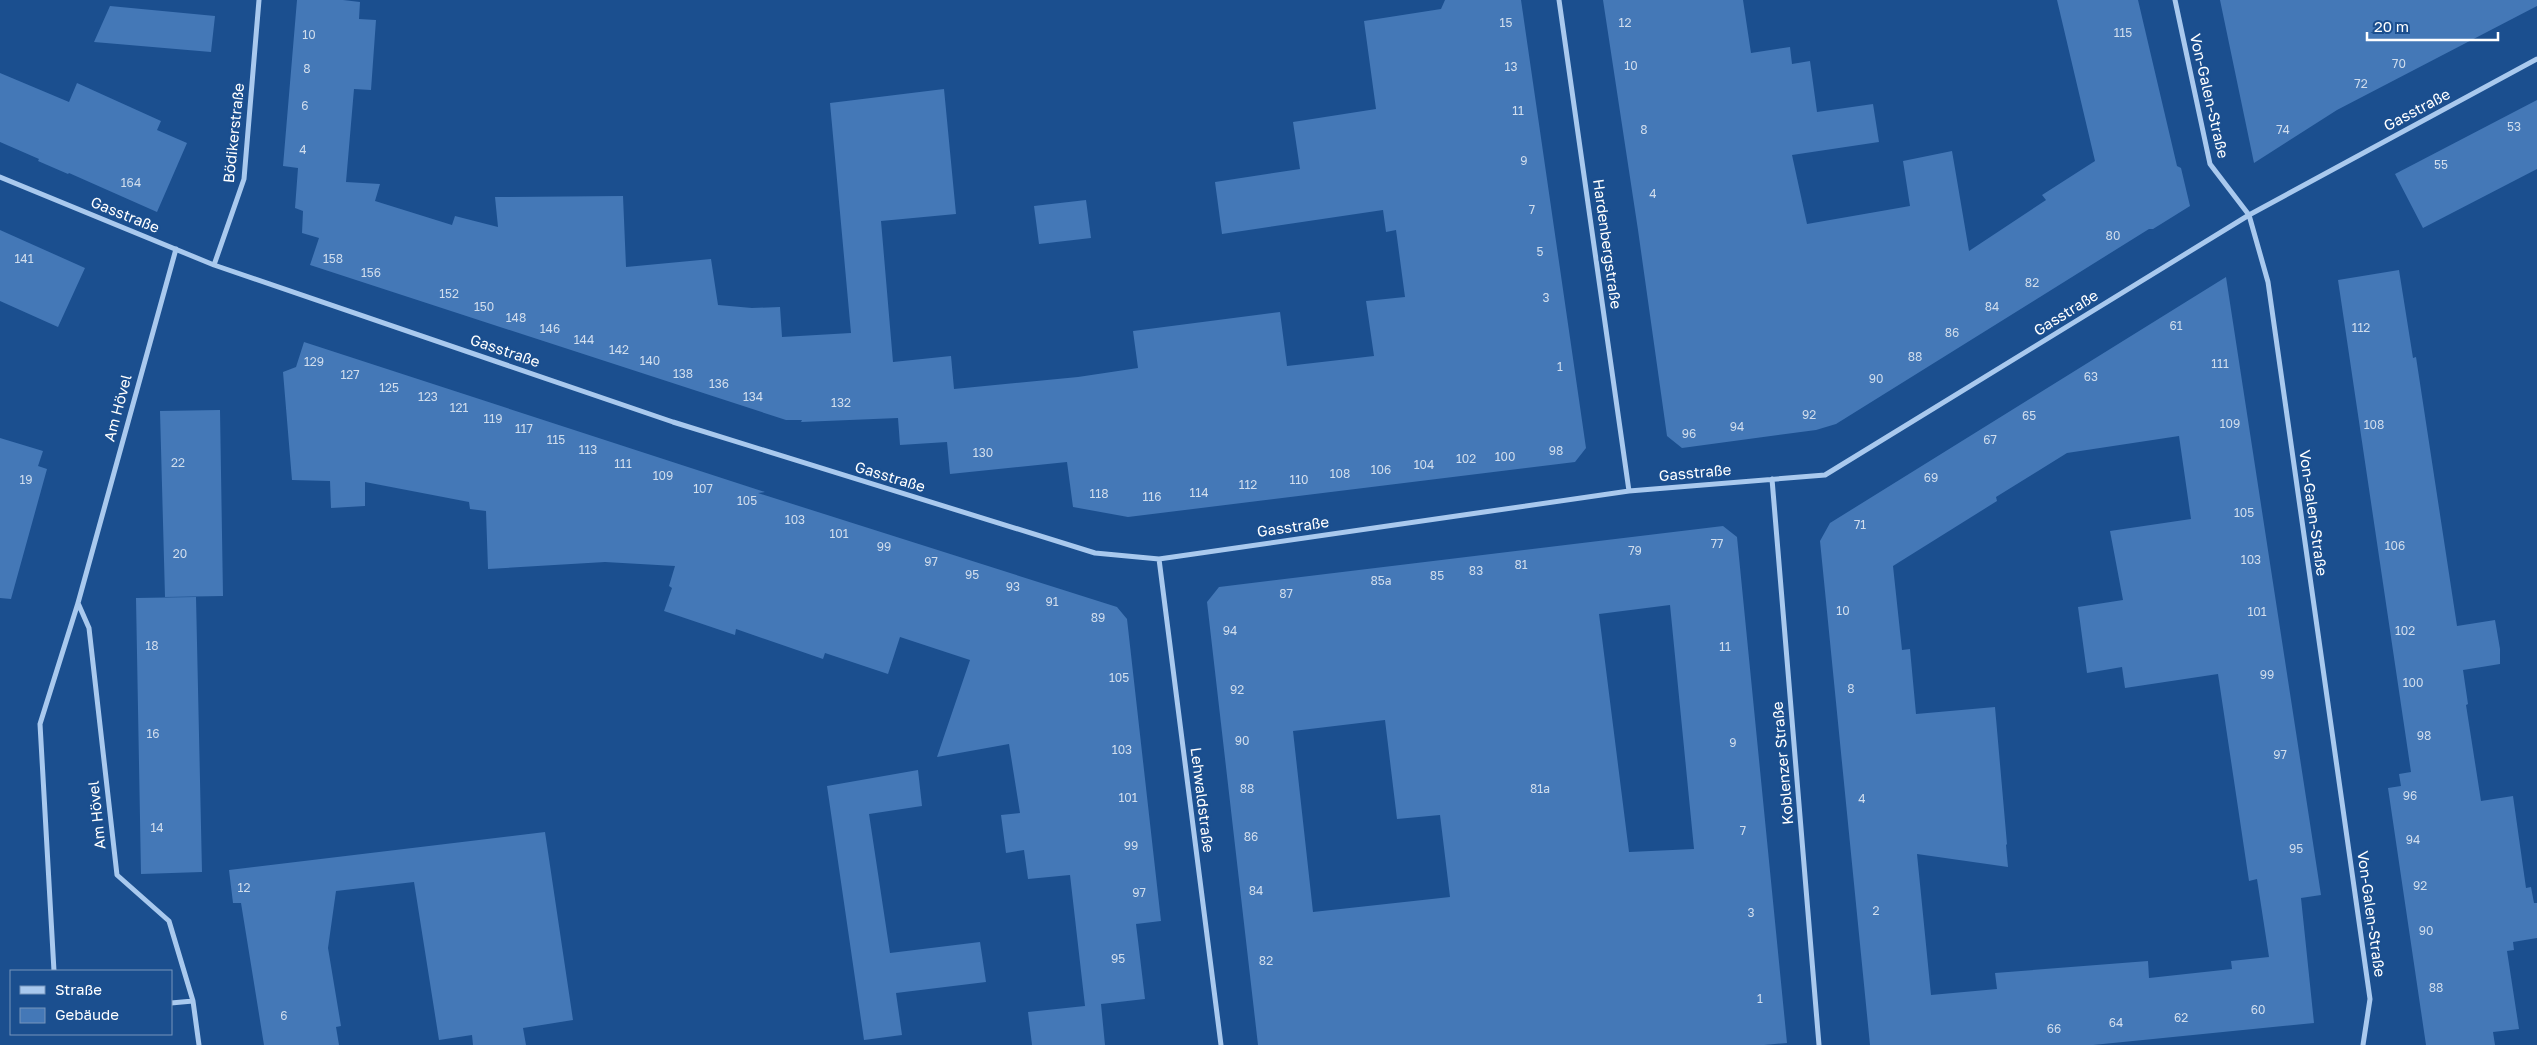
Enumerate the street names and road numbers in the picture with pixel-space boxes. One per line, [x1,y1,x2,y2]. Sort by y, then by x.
street label: Von-Galen-Straße [2187,32,2233,160]
street label: Bödikerstraße [219,82,247,184]
street label: Gasstraße [2380,84,2453,134]
street label: Hardenbergstraße [1590,178,1626,310]
street label: Gasstraße [88,192,163,236]
street label: Gasstraße [2030,285,2101,339]
street label: Gasstraße [468,330,543,370]
street label: Am Hövel [99,372,135,443]
street label: Von-Galen-Straße [2296,449,2332,577]
street label: Gasstraße [853,457,928,495]
street label: Gasstraße [1658,460,1732,484]
street label: Gasstraße [1256,512,1330,540]
street label: Koblenzer Straße [1768,700,1796,825]
street label: Lehwaldstraße [1188,746,1218,854]
street label: Am Hövel [83,780,109,850]
street label: Von-Galen-Straße [2354,850,2390,978]

